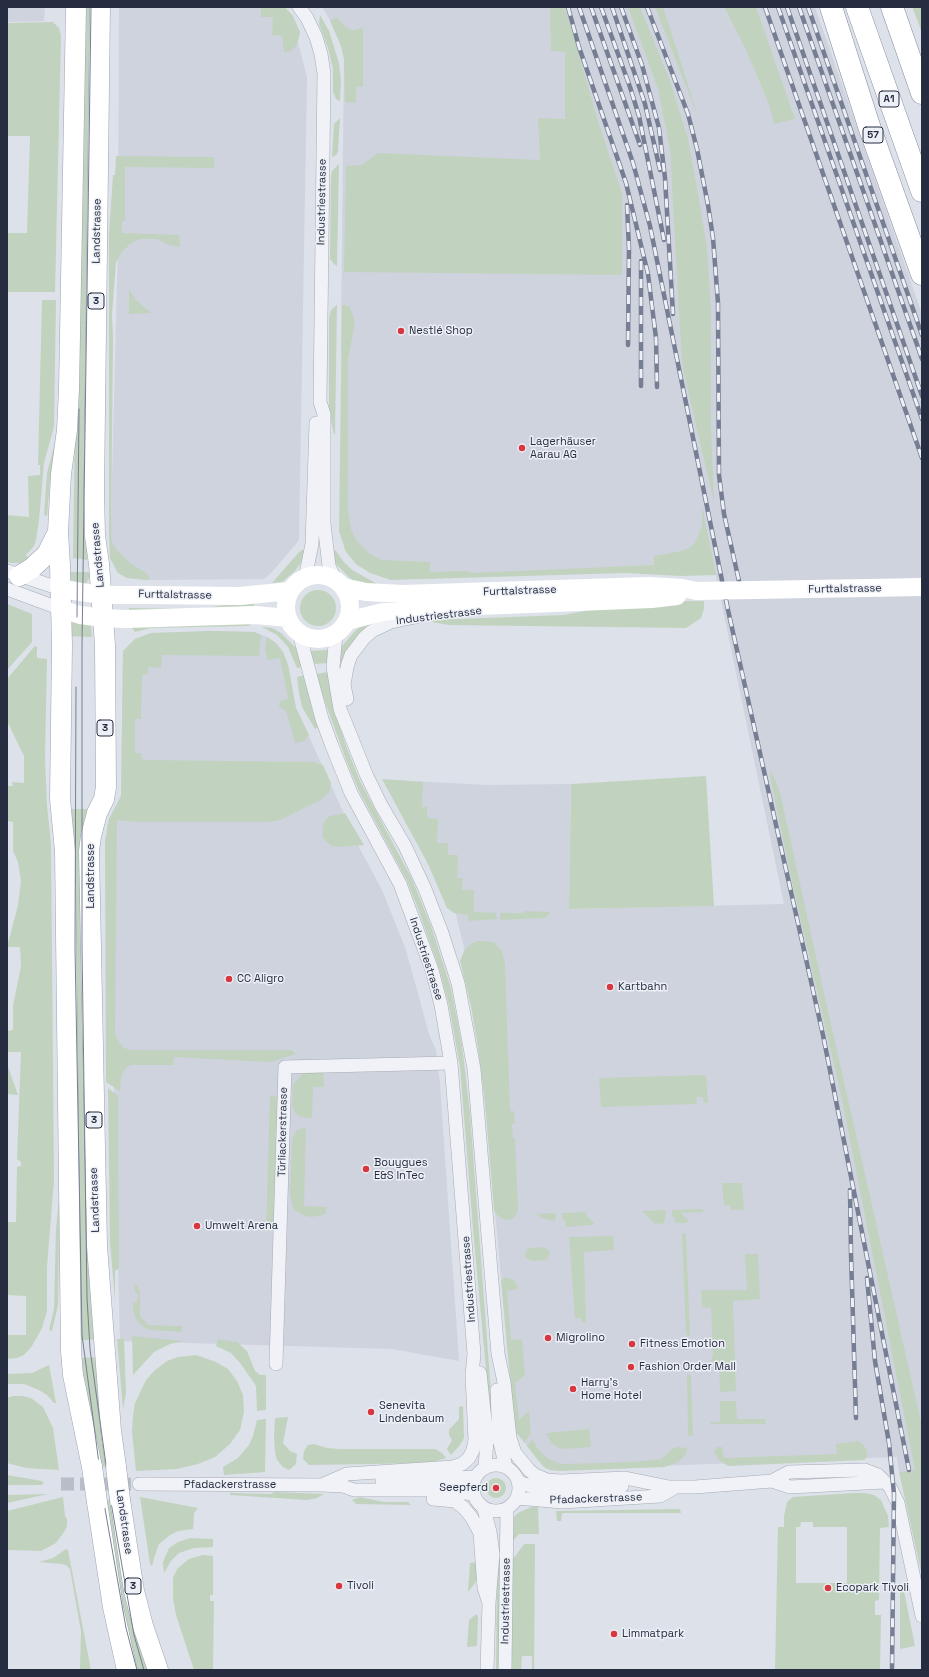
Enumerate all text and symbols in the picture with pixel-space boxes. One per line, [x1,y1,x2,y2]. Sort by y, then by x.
road number: A1 [879,91,899,107]
road number: 57 [863,127,883,143]
street label: Industriestrasse [315,159,329,245]
street label: Landstrasse [90,198,104,264]
road number: 3 [88,293,104,309]
place label: Nestlé Shop [409,324,473,338]
marker: Nestlé Shop [396,326,406,336]
place label: Lagerhäuser Aarau AG [530,435,596,461]
marker: Lagerhäuser Aarau AG [517,443,527,453]
street label: Landstrasse [89,522,107,588]
street label: Furttalstrasse [808,582,882,596]
street label: Furttalstrasse [483,583,557,599]
street label: Furttalstrasse [138,588,212,602]
street label: Industriestrasse [395,604,483,628]
road number: 3 [97,720,113,736]
street label: Landstrasse [84,843,98,909]
street label: Industriestrasse [406,916,446,1002]
place label: CC Aligro [237,972,284,986]
marker: CC Aligro [224,974,234,984]
place label: Kartbahn [618,980,667,994]
marker: Kartbahn [605,982,615,992]
street label: Türliackerstrasse [276,1087,290,1177]
road number: 3 [86,1112,102,1128]
place label: Bouygues E&S InTec [374,1156,428,1182]
marker: Bouygues E&S InTec [361,1164,371,1174]
street label: Landstrasse [87,1167,103,1233]
place label: Umwelt Arena [205,1219,278,1233]
marker: Umwelt Arena [192,1221,202,1231]
street label: Industriestrasse [459,1235,479,1323]
place label: Migrolino [556,1331,605,1345]
marker: Migrolino [543,1333,553,1343]
place label: Fitness Emotion [640,1337,725,1351]
marker: Fitness Emotion [627,1339,637,1349]
place label: Fashion Order Mall [639,1360,736,1374]
marker: Fashion Order Mall [626,1362,636,1372]
place label: Harry's Home Hotel [581,1376,642,1402]
marker: Harry's Home Hotel [568,1384,578,1394]
place label: Senevita Lindenbaum [379,1399,444,1425]
marker: Senevita Lindenbaum [366,1407,376,1417]
street label: Pfadackerstrasse [184,1478,276,1492]
place label: Seepferd [439,1481,488,1495]
marker: Seepferd [491,1483,501,1493]
street label: Landstrasse [113,1489,135,1555]
street label: Pfadackerstrasse [549,1491,643,1507]
street label: Industriestrasse [499,1558,513,1644]
road number: 3 [125,1578,141,1594]
place label: Tivoli [347,1579,374,1593]
marker: Tivoli [334,1581,344,1591]
place label: Ecopark Tivoli [836,1581,909,1595]
marker: Ecopark Tivoli [823,1583,833,1593]
place label: Limmatpark [622,1627,684,1641]
marker: Limmatpark [609,1629,619,1639]

